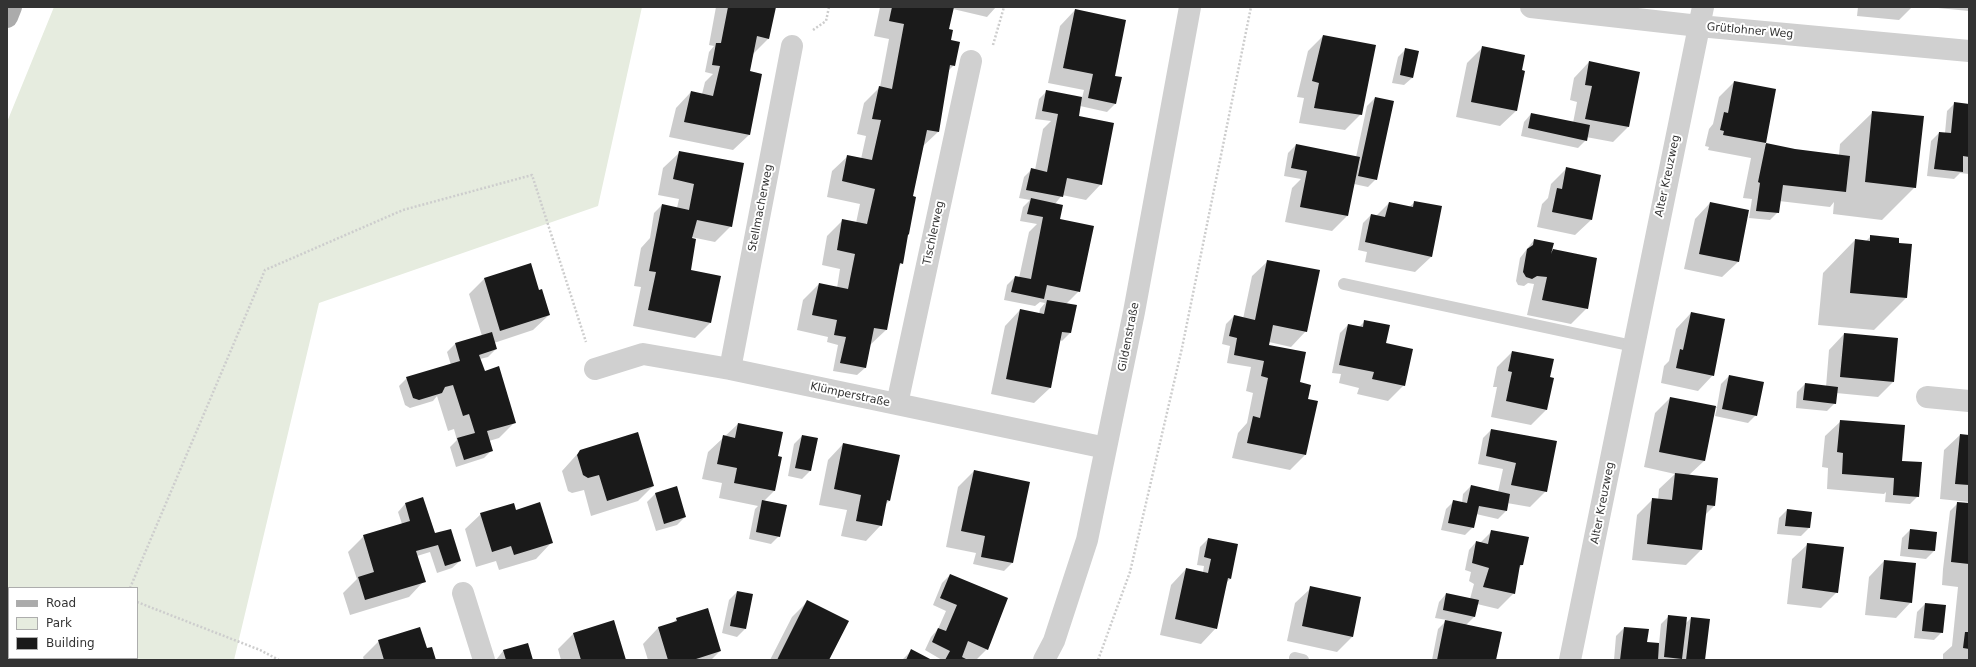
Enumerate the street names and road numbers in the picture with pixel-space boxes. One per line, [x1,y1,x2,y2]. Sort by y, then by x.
street label: Grütlohner Weg [1706,21,1794,41]
street label: Alter Kreuzweg [1653,134,1683,218]
street label: Stellmacherweg [746,163,776,253]
street label: Tischlerweg [921,200,947,266]
street label: Gildenstraße [1116,301,1142,373]
street label: Klümperstraße [809,380,891,410]
street label: Alter Kreuzweg [1589,461,1617,545]

